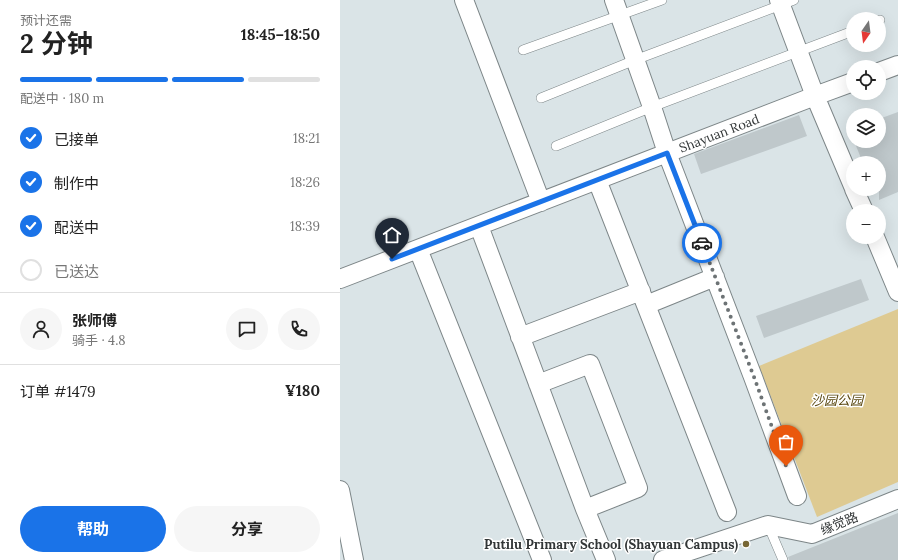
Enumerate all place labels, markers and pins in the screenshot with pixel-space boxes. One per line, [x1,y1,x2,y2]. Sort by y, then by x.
pin [375,218,409,259]
pin [769,425,803,466]
place label: Putilu Primary School (Shayuan Campus) [484,536,738,553]
marker: Putilu Primary School (Shayuan Campus) [741,539,751,549]

